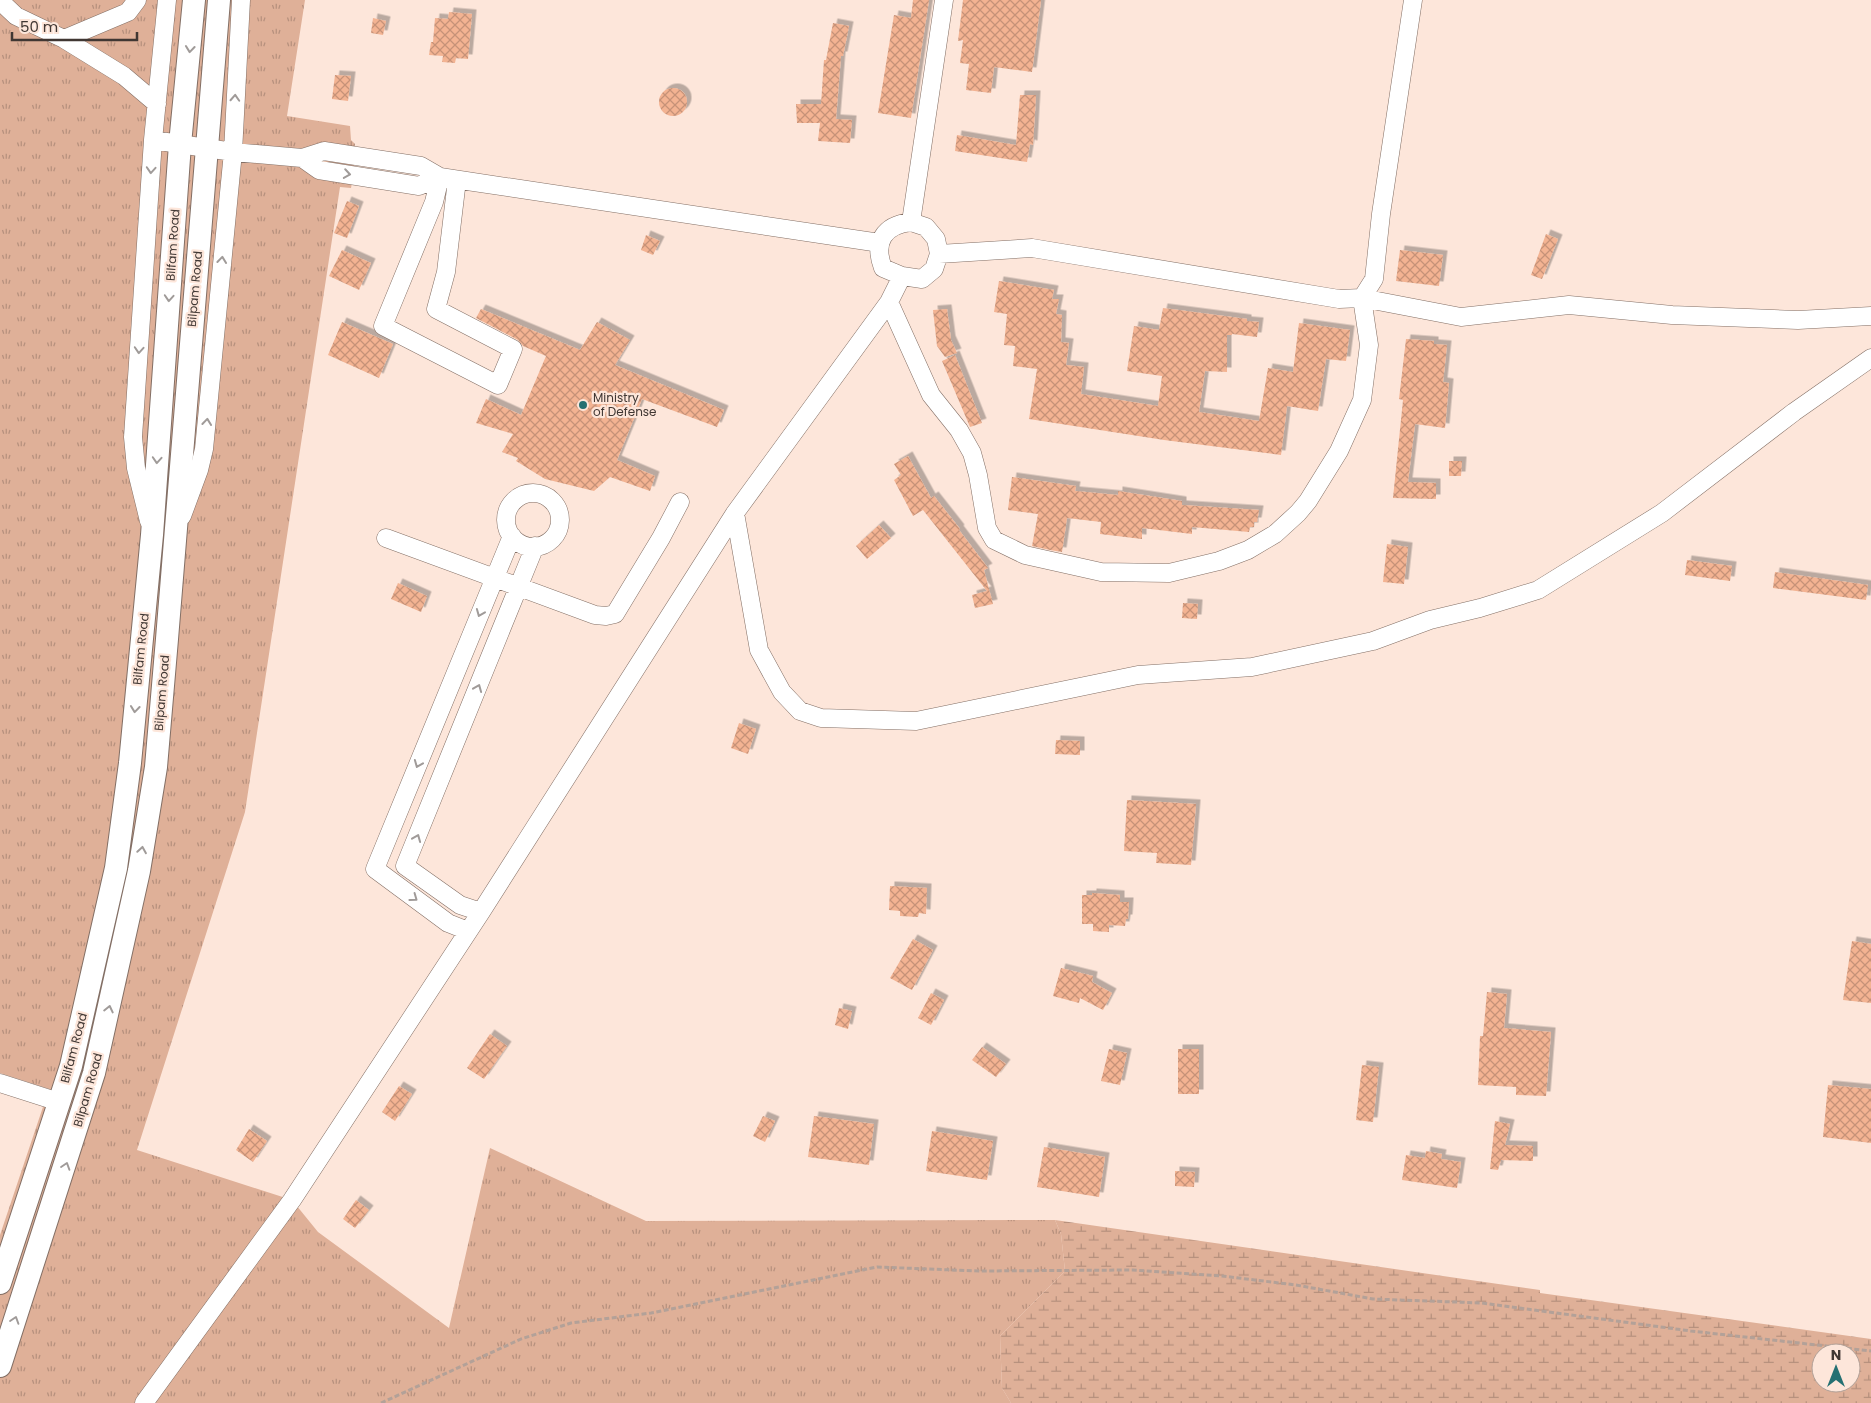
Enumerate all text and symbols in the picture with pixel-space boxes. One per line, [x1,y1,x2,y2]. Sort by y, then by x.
scale bar [12,10,138,42]
text: 50 m [20,16,58,37]
one-way arrow [184,45,195,53]
one-way arrow [230,94,241,102]
one-way arrow [146,167,157,175]
one-way arrow [343,169,351,179]
street label: Bilfam Road [162,208,183,282]
street label: Bilpam Road [183,250,206,328]
one-way arrow [217,256,228,264]
one-way arrow [164,294,175,302]
one-way arrow [133,346,144,354]
place label: Ministry of Defense [593,389,657,420]
marker: Ministry of Defense [577,399,589,411]
one-way arrow [201,418,212,426]
one-way arrow [152,456,163,464]
one-way arrow [476,608,486,617]
street label: Bilfam Road [128,612,153,686]
street label: Bilpam Road [150,654,173,732]
one-way arrow [472,684,482,693]
one-way arrow [130,705,141,713]
one-way arrow [414,759,425,768]
one-way arrow [410,834,421,843]
one-way arrow [137,846,147,854]
one-way arrow [408,892,418,901]
one-way arrow [103,1005,114,1013]
street label: Bilfam Road [56,1011,91,1085]
street label: Bilpam Road [69,1051,106,1129]
one-way arrow [60,1162,70,1170]
one-way arrow [9,1316,19,1324]
north arrow [1811,1343,1861,1393]
text: N [1831,1345,1841,1365]

